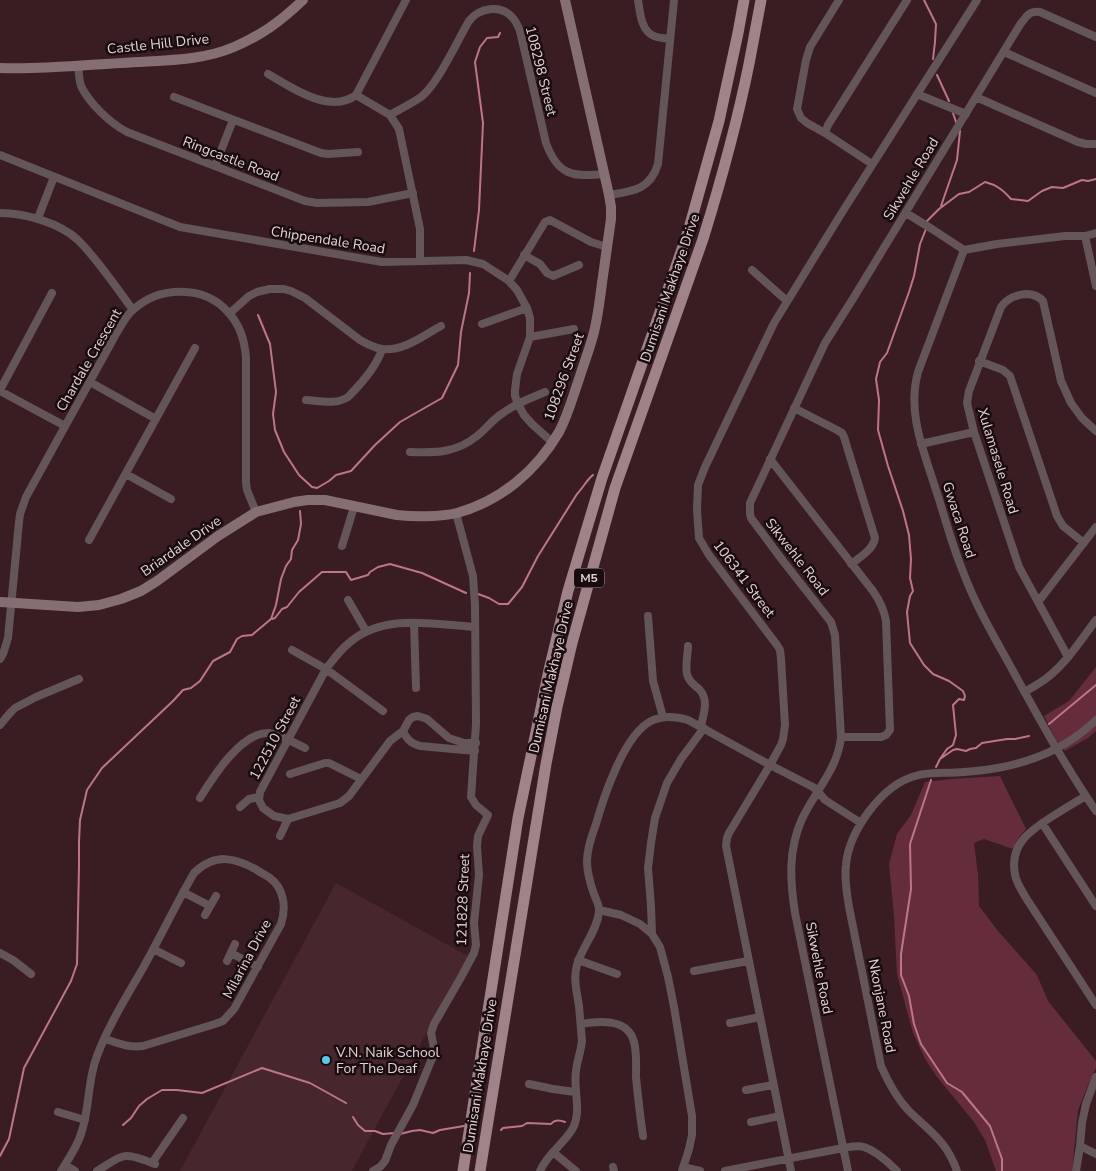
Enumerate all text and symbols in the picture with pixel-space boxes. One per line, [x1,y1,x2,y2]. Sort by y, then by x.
street label: 108298 Street [521,24,561,118]
street label: Castle Hill Drive [106,29,210,59]
street label: Ringcastle Road [180,132,282,186]
street label: Sikwehle Road [879,134,943,224]
street label: Dumisani Makhaye Drive [636,211,704,365]
street label: Chippendale Road [269,222,387,258]
street label: Chardale Crescent [52,305,126,415]
street label: 108296 Street [539,330,589,424]
street label: Xulamasele Road [973,406,1023,516]
street label: Gwaca Road [938,479,980,561]
street label: Briardale Drive [137,511,225,581]
street label: Sikwehle Road [761,514,833,600]
street label: 106341 Street [709,536,779,622]
road number: M5 [574,568,604,588]
street label: Dumisani Makhaye Drive [524,599,578,755]
street label: 122510 Street [245,693,305,783]
street label: 121828 Street [452,854,474,946]
street label: Milarina Drive [218,916,276,1002]
street label: Sikwehle Road [801,920,837,1016]
street label: Nkonjane Road [864,957,900,1055]
street label: Dumisani Makhaye Drive [458,998,502,1154]
place label: V.N. Naik School For The Deaf [335,1043,440,1078]
marker: V.N. Naik School For The Deaf [320,1054,332,1066]

